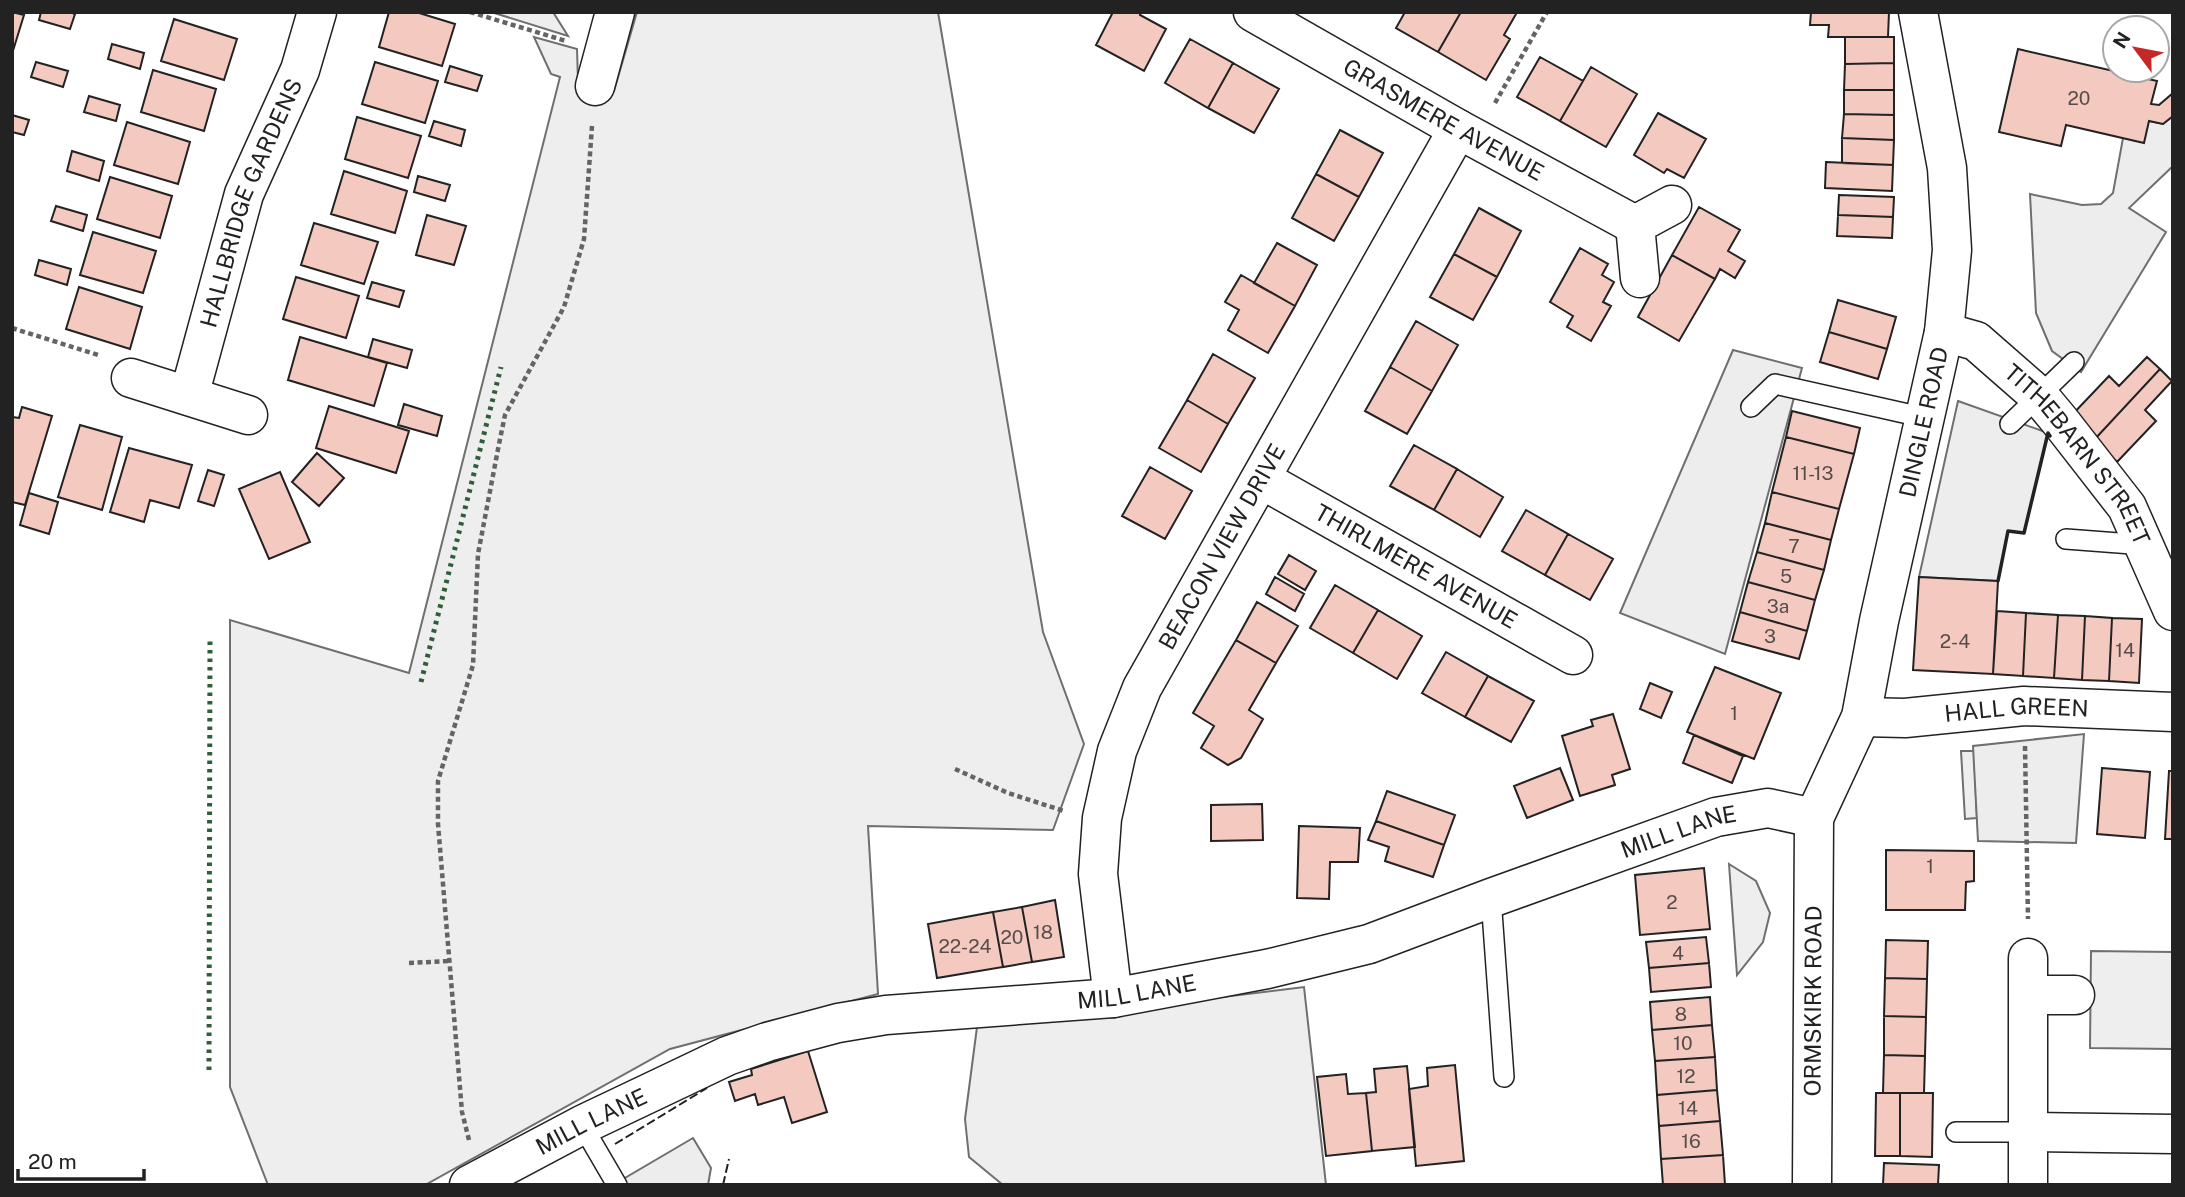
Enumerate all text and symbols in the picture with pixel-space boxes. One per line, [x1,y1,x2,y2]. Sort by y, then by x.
north arrow [2101,14,2171,84]
text: N [2108,28,2135,52]
street label: GRASMERE AVENUE [1339,53,1549,186]
street label: HALLBRIDGE GARDENS [194,74,307,330]
house number: 20 [2068,87,2090,109]
street label: DINGLE ROAD [1893,344,1953,500]
street label: TITHEBARN STREET [1999,358,2156,549]
street label: BEACON VIEW DRIVE [1153,439,1290,654]
house number: 11-13 [1793,462,1833,484]
street label: THIRLMERE AVENUE [1310,498,1522,634]
house number: 7 [1788,535,1800,557]
house number: 5 [1780,565,1792,587]
house number: 3a [1767,595,1789,617]
house number: 3 [1764,625,1776,647]
house number: 2-4 [1940,630,1970,652]
house number: 14 [2115,639,2135,661]
street label: HALL GREEN [1943,692,2089,727]
house number: 1 [1730,702,1738,724]
street label: MILL LANE [1617,800,1738,863]
house number: 1 [1926,855,1934,877]
house number: 2 [1666,891,1678,913]
street label: ORMSKIRK ROAD [1798,905,1827,1097]
house number: 18 [1033,921,1053,943]
house number: 20 [1001,926,1023,948]
house number: 22-24 [938,935,992,957]
house number: 4 [1672,942,1684,964]
street label: MILL LANE [1076,969,1199,1014]
house number: 8 [1675,1003,1687,1025]
house number: 10 [1673,1032,1693,1054]
house number: 12 [1676,1065,1696,1087]
street label: MILL LANE [531,1082,651,1160]
house number: 14 [1678,1097,1698,1119]
house number: 16 [1681,1130,1701,1152]
scale bar [18,1138,144,1182]
text: 20 m [28,1149,77,1174]

